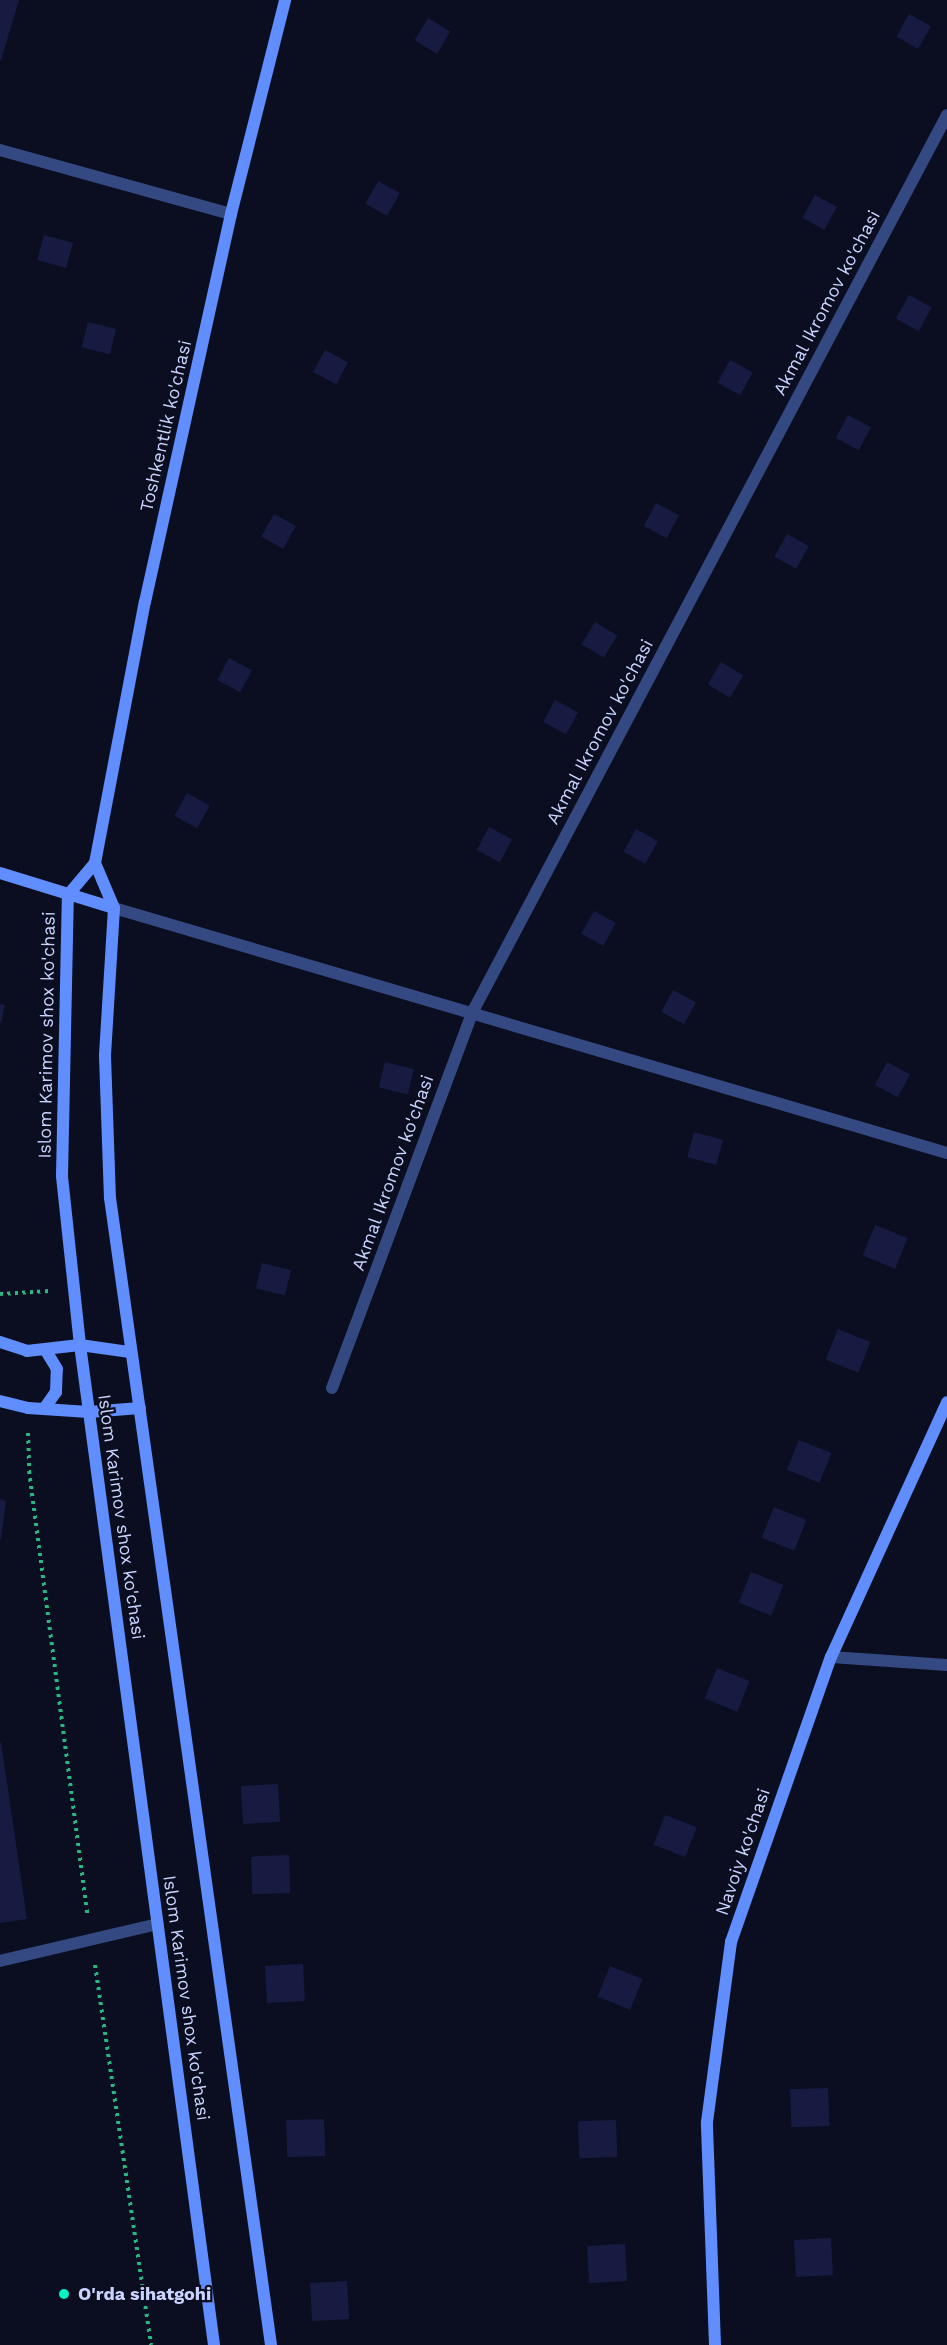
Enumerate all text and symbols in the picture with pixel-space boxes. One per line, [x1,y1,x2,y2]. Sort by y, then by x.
street label: Akmal Ikromov ko'chasi [769,206,885,400]
street label: Toshkentlik ko'chasi [136,338,196,514]
street label: Akmal Ikromov ko'chasi [542,635,658,829]
street label: Islom Karimov shox ko'chasi [34,911,60,1159]
street label: Akmal Ikromov ko'chasi [347,1072,439,1274]
street label: Islom Karimov shox ko'chasi [93,1393,149,1641]
street label: Navoiy ko'chasi [711,1785,775,1919]
street label: Islom Karimov shox ko'chasi [158,1874,214,2122]
place label: O'rda sihatgohi [78,2283,211,2305]
marker: O'rda sihatgohi [55,2285,73,2303]

